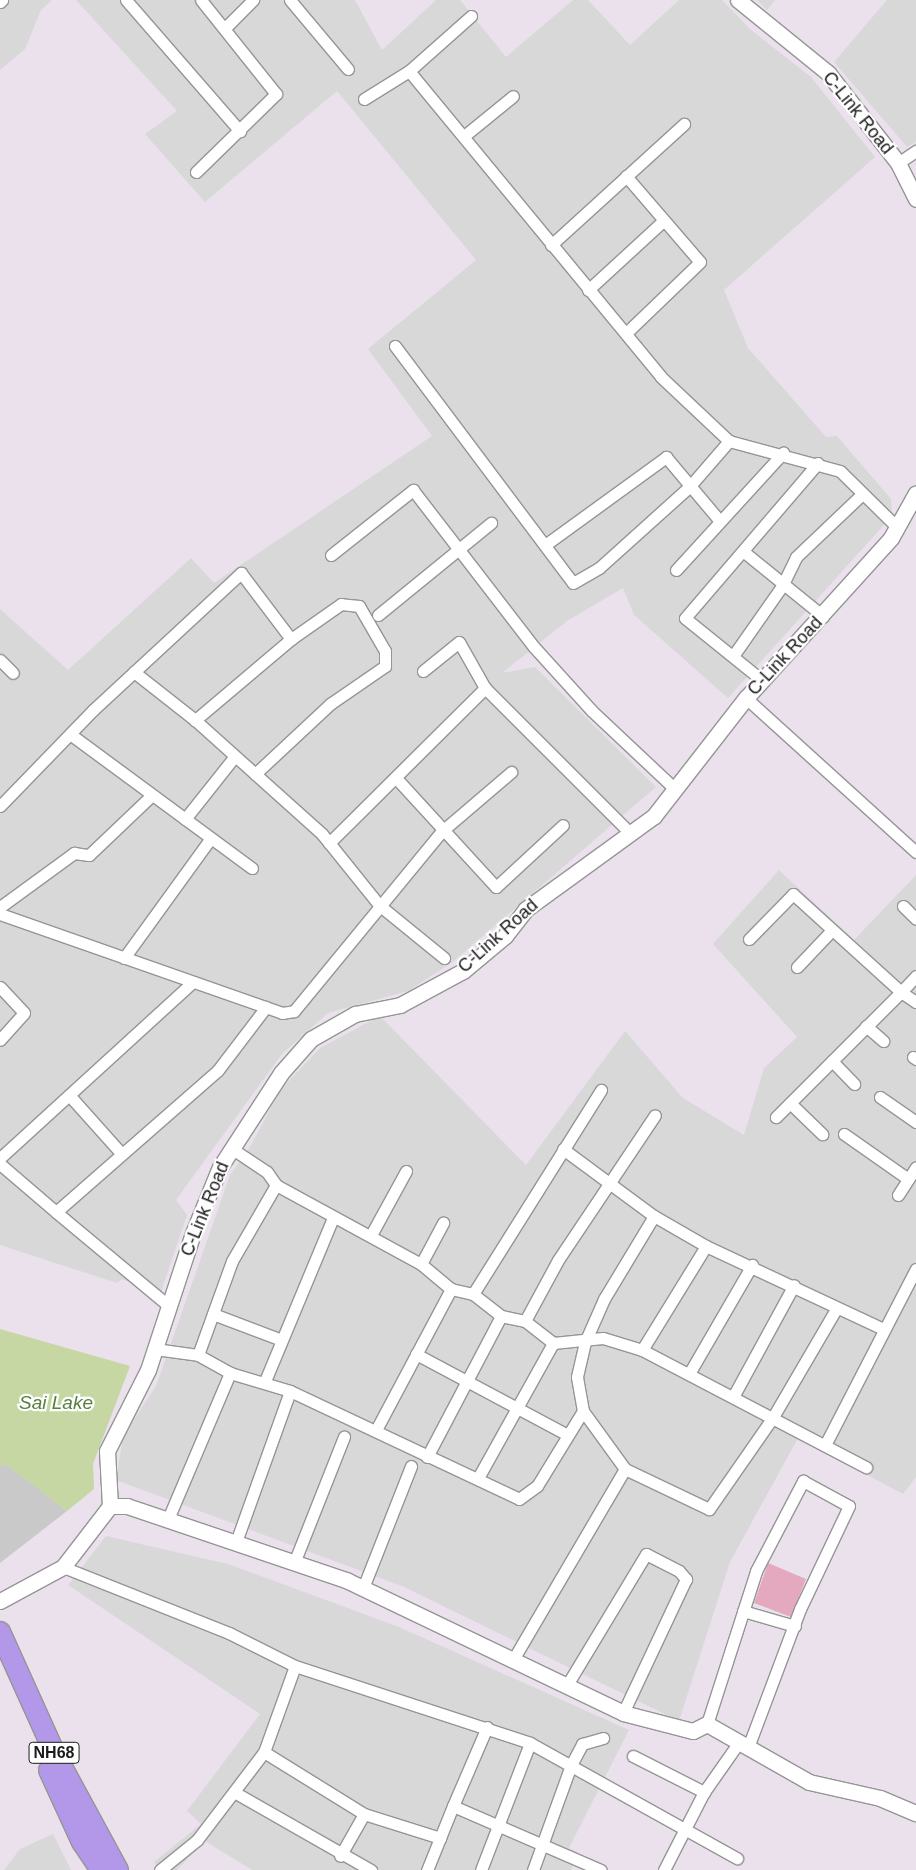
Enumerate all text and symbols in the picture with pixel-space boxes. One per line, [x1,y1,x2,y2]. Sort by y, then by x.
street label: C-Link Road [818,67,898,159]
street label: C-Link Road [743,612,827,700]
street label: C-Link Road [454,895,542,977]
street label: C-Link Road [176,1159,234,1259]
water label: Sai Lake [19,1392,93,1414]
road number: NH68 [28,1740,80,1766]

